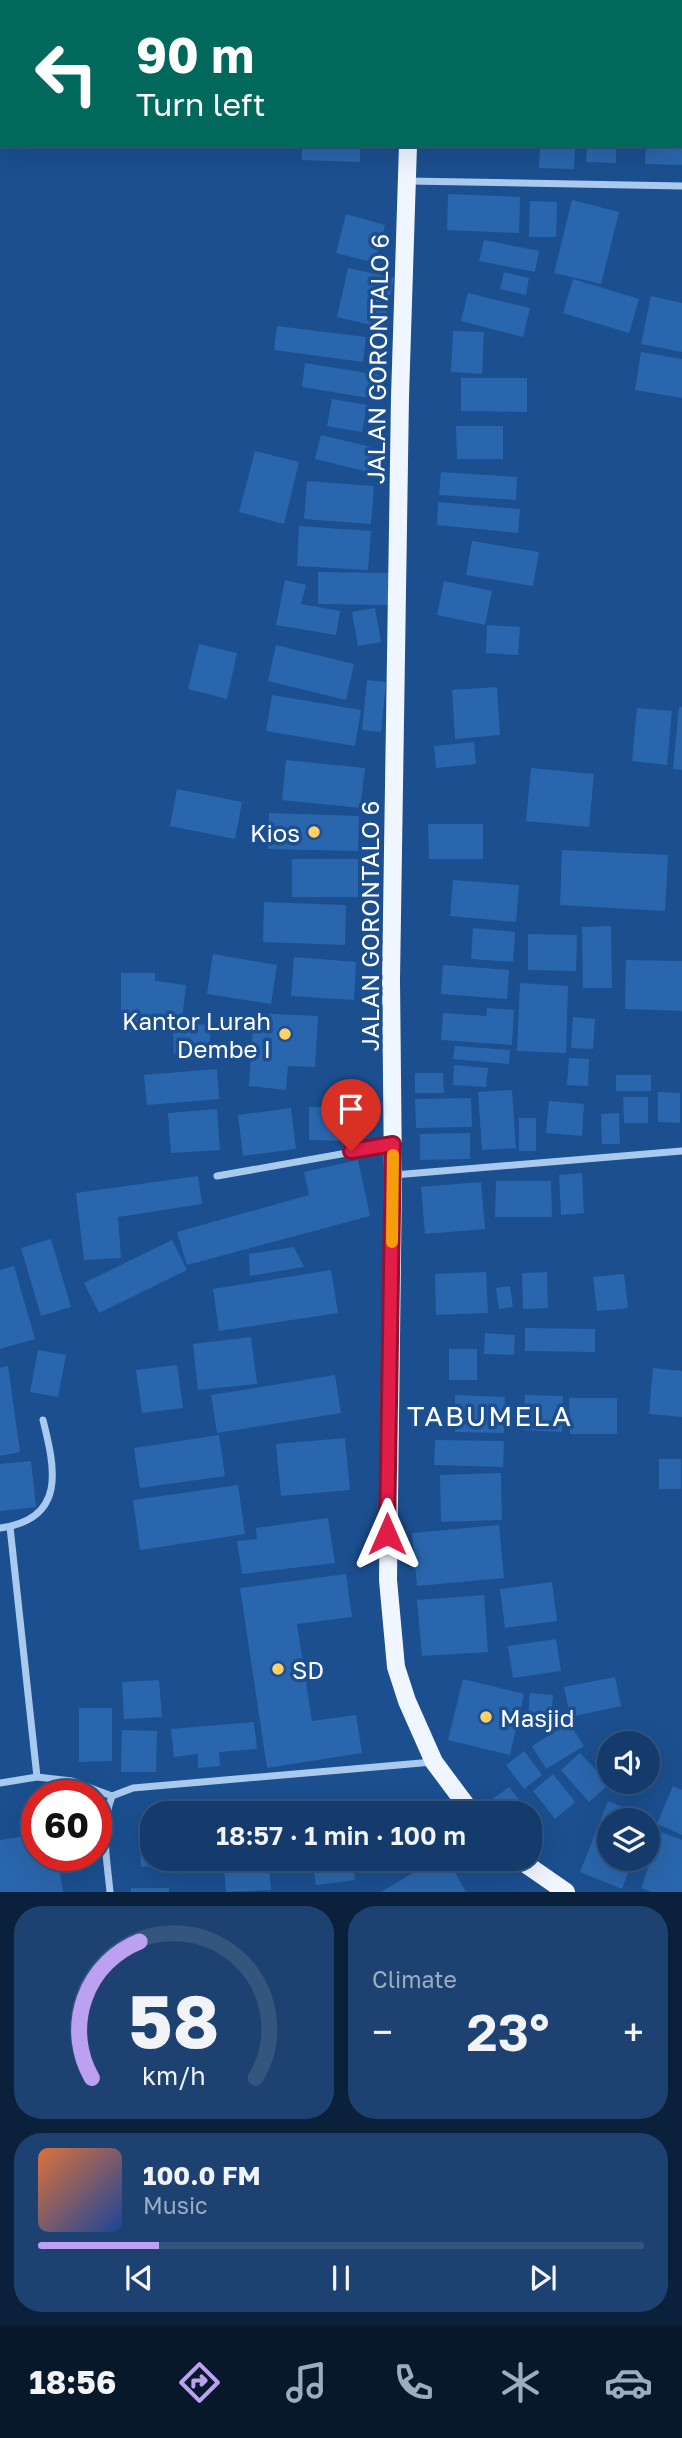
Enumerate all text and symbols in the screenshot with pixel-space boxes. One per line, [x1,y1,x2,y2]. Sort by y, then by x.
text: 90 m [136,25,254,84]
icon: left [21,28,112,119]
text: Turn left [136,85,265,123]
street label: JALAN GORONTALO 6 [360,234,394,484]
street label: JALAN GORONTALO 6 [355,801,384,1051]
place label: Kios [250,818,300,847]
marker: Kios [306,824,322,840]
place label: Kantor Lurah Dembe I [122,1006,271,1063]
marker: Kantor Lurah Dembe I [277,1026,293,1042]
pin [321,1079,381,1151]
icon: arrive [332,1090,370,1128]
district label: TABUMELA [407,1399,573,1432]
position arrow [350,1497,424,1571]
place label: SD [292,1655,324,1684]
marker: SD [270,1661,286,1677]
place label: Masjid [500,1703,575,1732]
marker: Masjid [478,1709,494,1725]
map controls [597,1731,660,1871]
button: sound [597,1731,660,1794]
speed limit sign: 60 [21,1780,112,1871]
button: layers [597,1808,660,1871]
text: 18:57 · 1 min · 100 m [216,1820,466,1851]
text: Climate [372,1965,457,1993]
text: 58 [129,1978,220,2065]
text: 23° [467,2000,549,2062]
text: − [372,2009,393,2054]
text: + [623,2009,644,2054]
text: km/h [142,2060,206,2091]
text: 100.0 FM [143,2160,261,2191]
text: Music [143,2191,208,2219]
icon: previous [120,2259,158,2297]
icon: pause [322,2259,360,2297]
icon: next [524,2259,562,2297]
icon: directions [175,2358,224,2407]
icon: music [282,2358,331,2407]
icon: phone [389,2358,438,2407]
icon: climate [496,2358,545,2407]
icon: car [604,2358,653,2407]
text: 18:56 [29,2363,116,2401]

